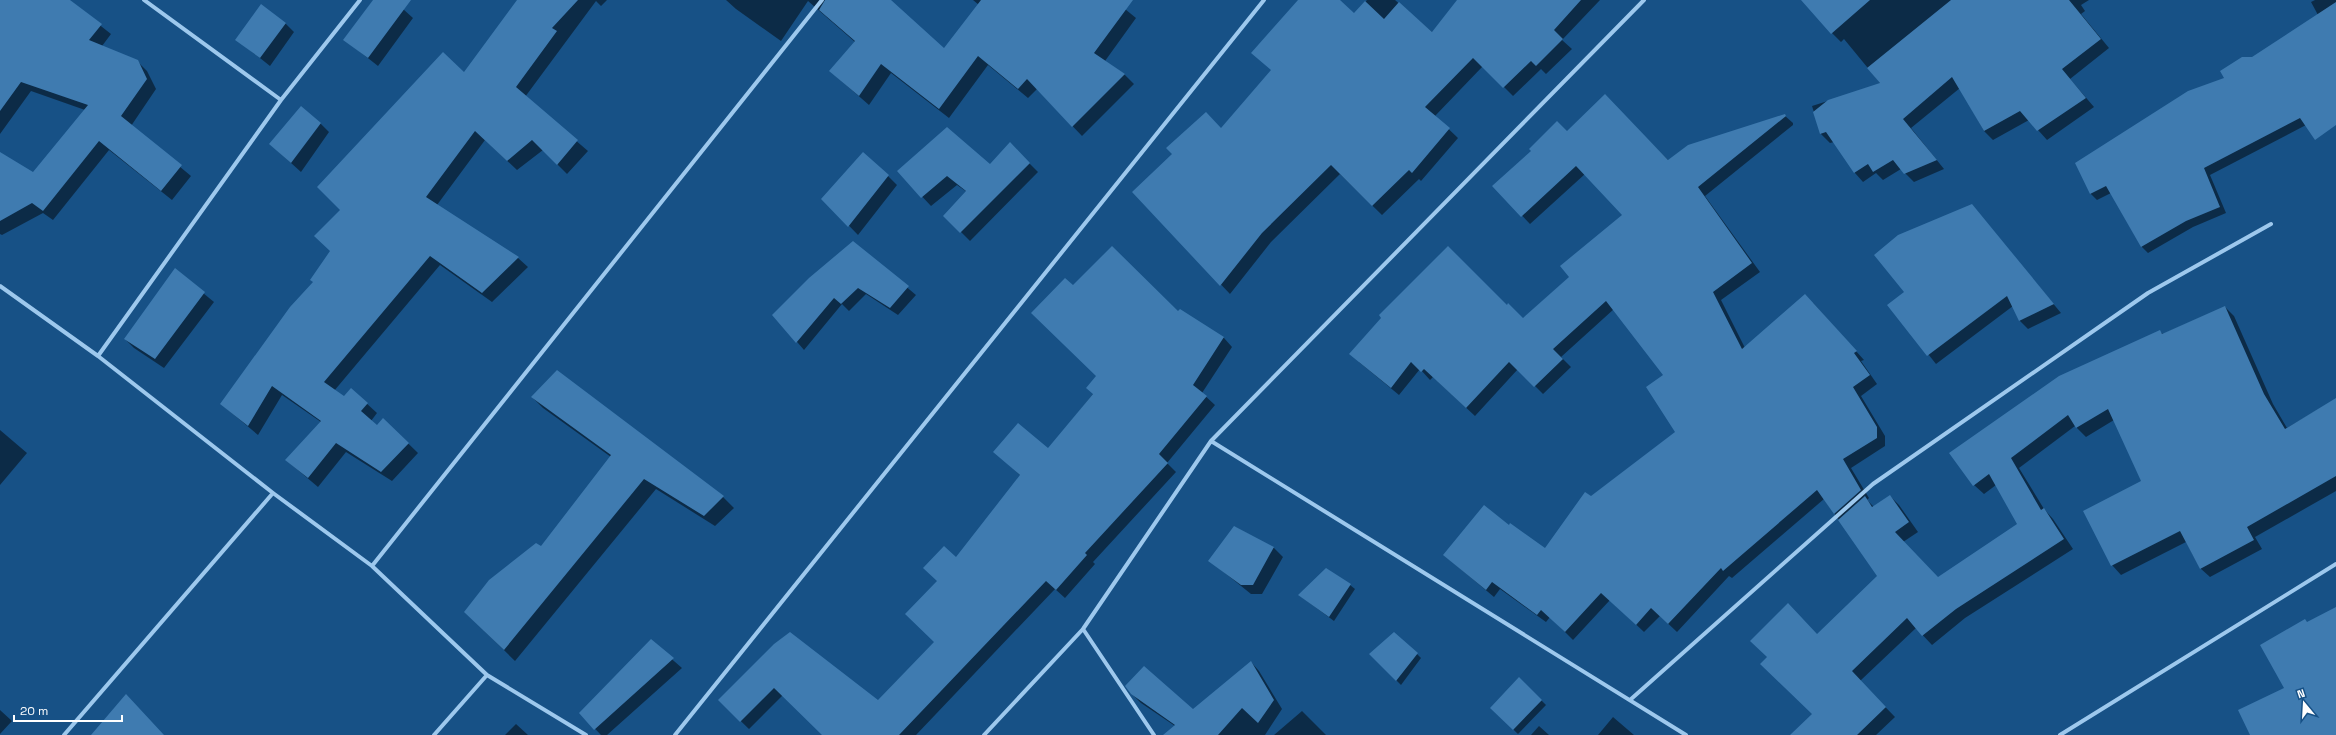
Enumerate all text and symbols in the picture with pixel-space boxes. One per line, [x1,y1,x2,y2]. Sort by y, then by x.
north arrow [2284,683,2324,723]
text: N [2295,686,2307,701]
scale bar [14,697,122,723]
text: 20 m [20,703,48,719]

